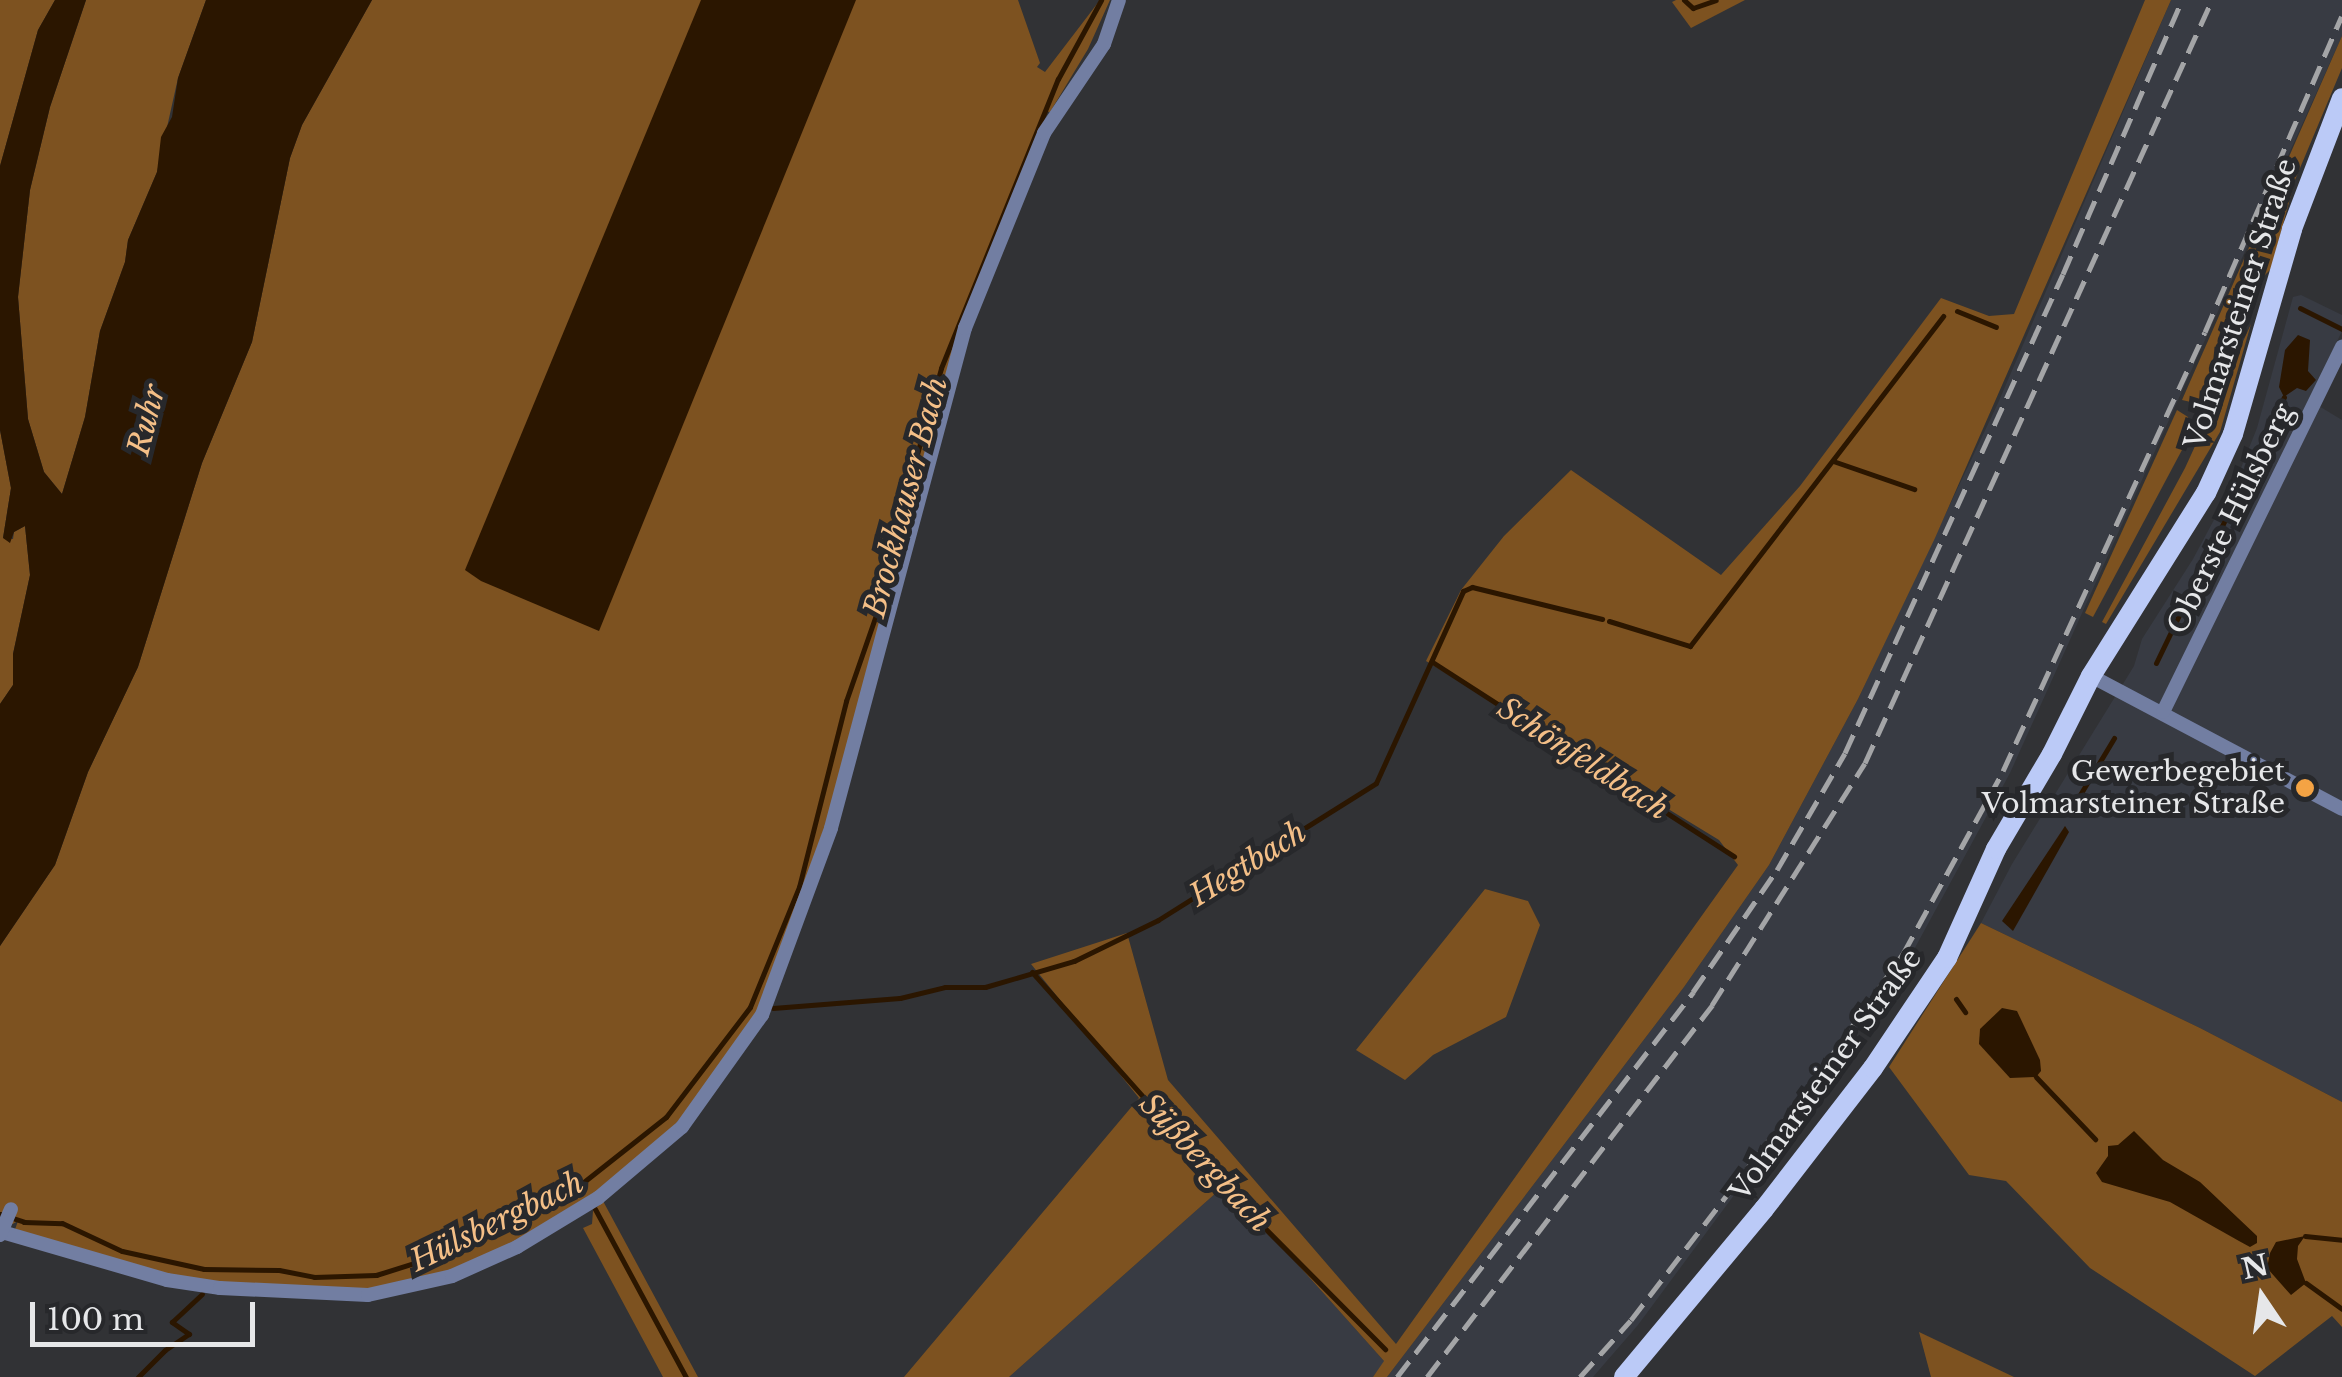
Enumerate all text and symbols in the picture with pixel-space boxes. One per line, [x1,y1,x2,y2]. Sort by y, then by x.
street label: Volmarsteiner Straße [2178,154,2304,454]
water label: Brockhauser Bach [857,373,955,621]
water label: Ruhr [121,381,173,459]
street label: Oberste Hülsberg [2161,398,2301,640]
water label: Schönfeldbach [1491,690,1675,828]
place label: Gewerbegebiet Volmarsteiner Straße [1981,755,2285,821]
marker: Gewerbegebiet Volmarsteiner Straße [2294,777,2316,799]
water label: Hegtbach [1183,814,1313,914]
street label: Volmarsteiner Straße [1723,942,1929,1208]
water label: Süßbergbach [1132,1086,1278,1240]
water label: Hülsbergbach [404,1165,590,1279]
north arrow [2212,1247,2312,1347]
text: N [2238,1247,2272,1287]
scale bar [35,1282,260,1344]
text: 100 m [47,1301,144,1338]

